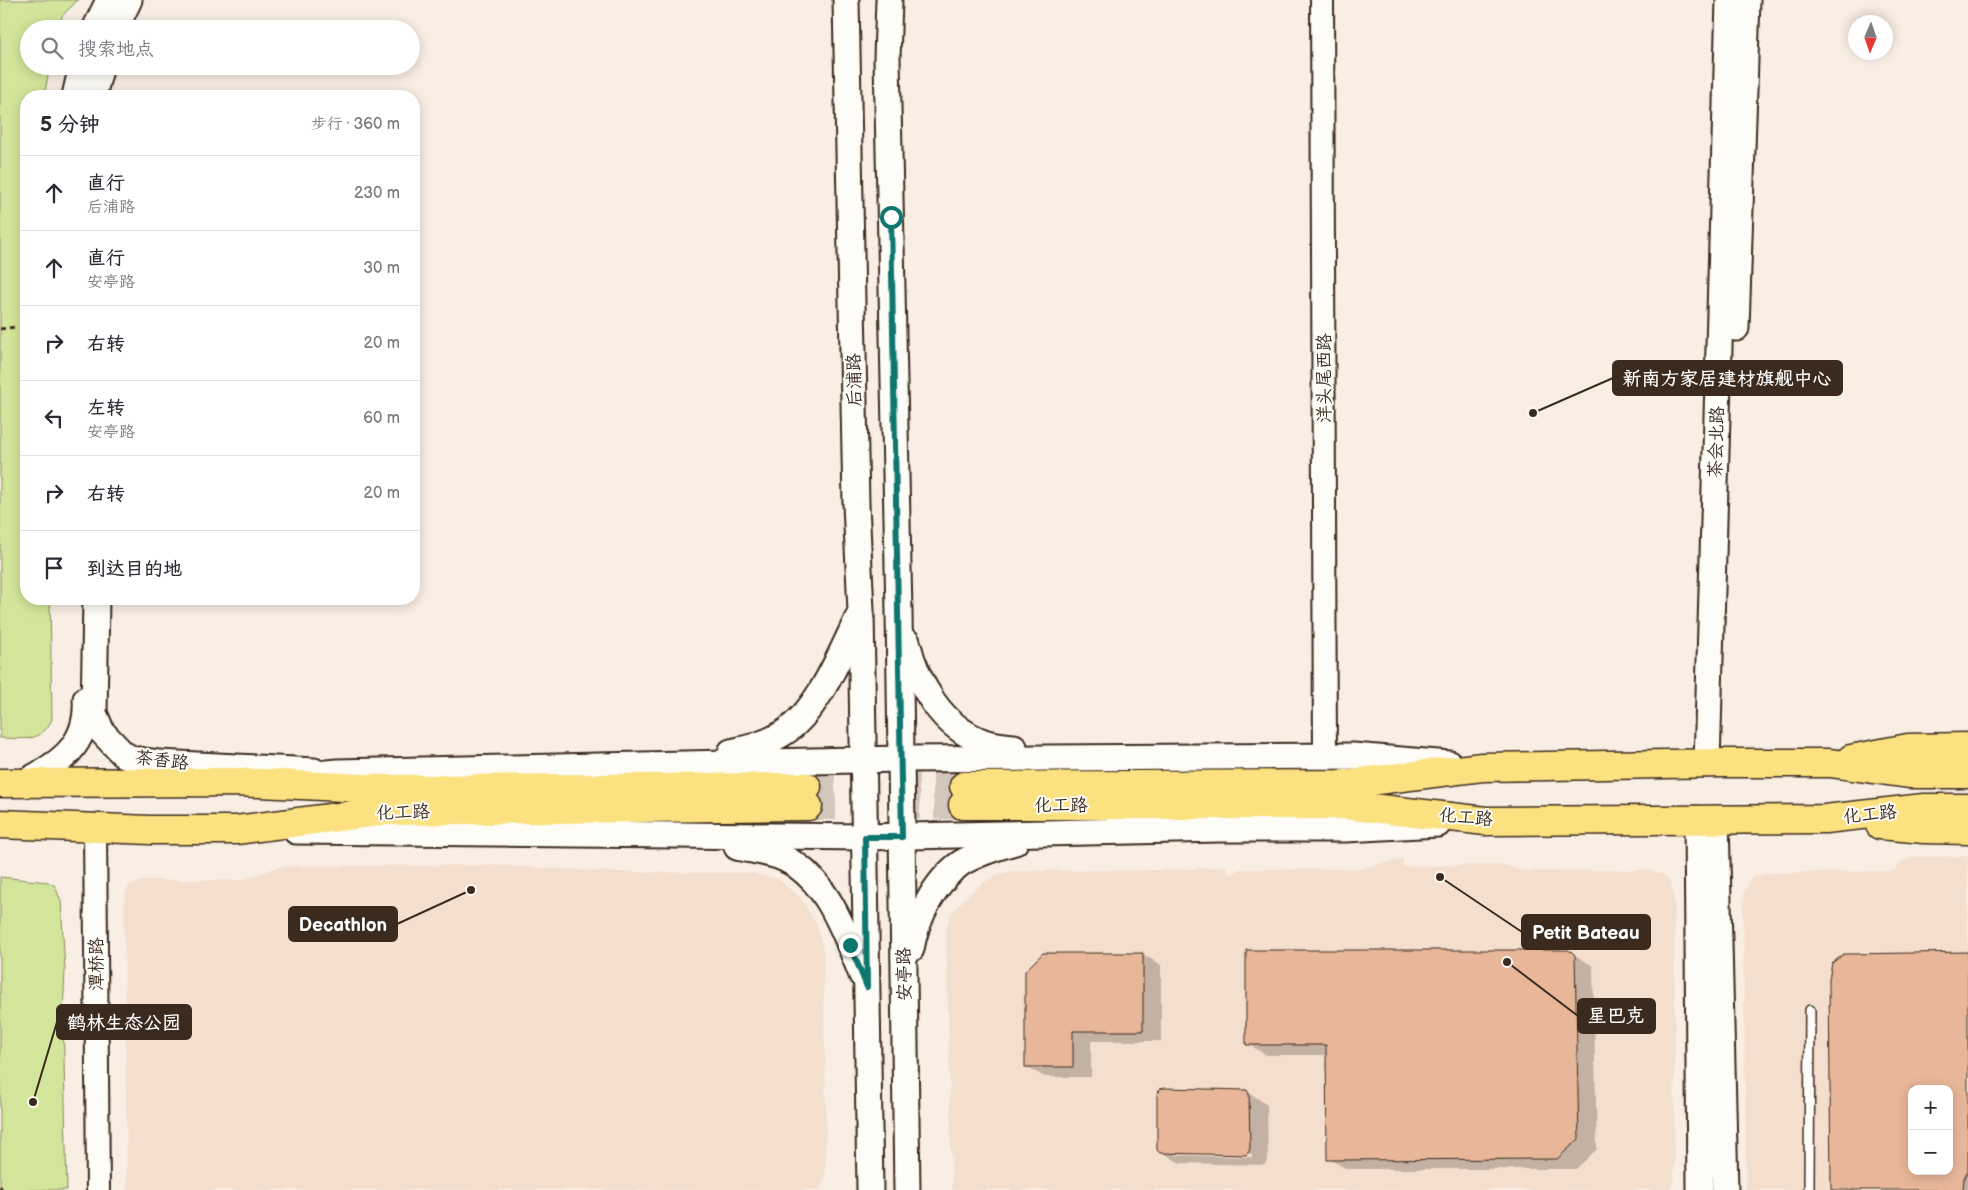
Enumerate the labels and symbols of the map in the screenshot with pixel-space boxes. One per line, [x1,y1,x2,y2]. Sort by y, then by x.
north arrow [1848,15,1893,60]
route start [880,206,903,229]
street label: 洋头尾西路 [1314,333,1335,423]
street label: 后浦路 [844,353,865,407]
callout: 新南方家居建材旗舰中心 [1613,361,1842,395]
text: 新南方家居建材旗舰中心 [1622,368,1832,391]
street label: 茶会北路 [1705,406,1728,478]
street label: 茶香路 [134,747,190,774]
street label: 化工路 [1034,795,1088,816]
street label: 化工路 [376,801,430,824]
street label: 化工路 [1842,801,1898,828]
street label: 化工路 [1438,805,1494,830]
callout: Decathlon [289,907,397,941]
text: Decathlon [299,914,387,937]
callout: Petit Bateau [1522,915,1650,949]
text: Petit Bateau [1532,922,1640,945]
route end [839,934,862,957]
street label: 潭桥路 [86,937,107,991]
street label: 安亭路 [894,947,915,1001]
callout: 星巴克 [1578,999,1655,1033]
callout: 鹤林生态公园 [57,1005,191,1039]
text: 星巴克 [1587,1005,1645,1028]
text: 鹤林生态公园 [67,1012,181,1035]

